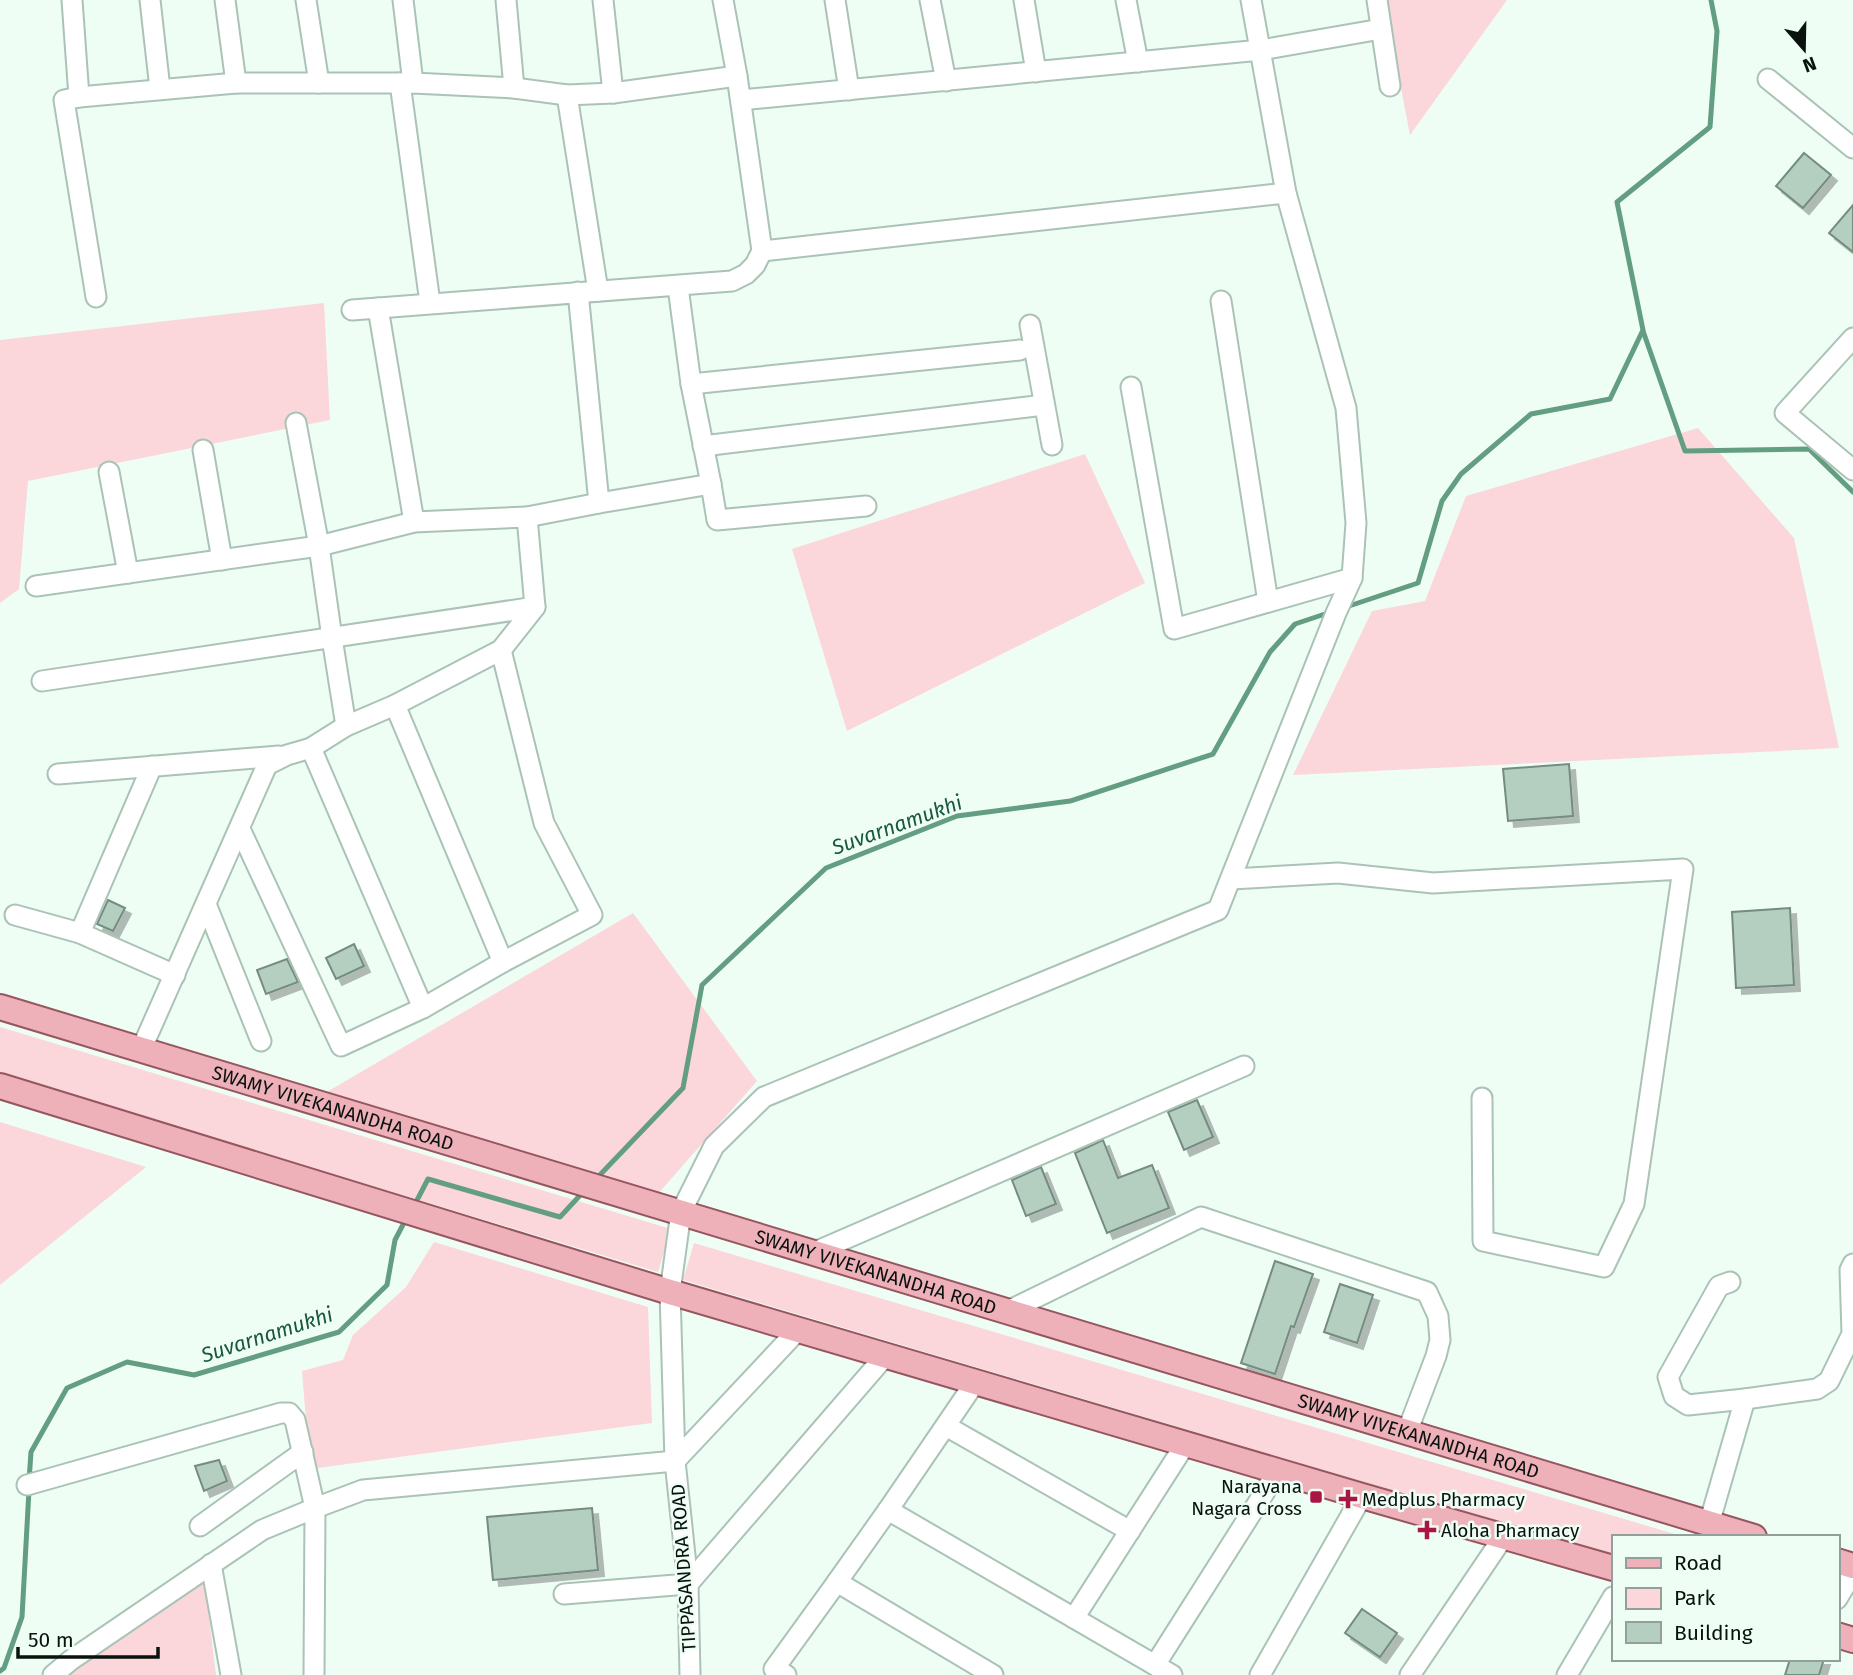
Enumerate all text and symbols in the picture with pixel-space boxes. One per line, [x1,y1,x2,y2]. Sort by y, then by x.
north arrow [1769,14,1839,84]
text: N [1800,52,1820,77]
water label: Suvarnamukhi [827,789,966,861]
street label: SWAMY VIVEKANANDHA ROAD [209,1061,457,1155]
street label: SWAMY VIVEKANANDHA ROAD [752,1225,999,1319]
water label: Suvarnamukhi [197,1301,336,1369]
street label: SWAMY VIVEKANANDHA ROAD [1295,1389,1542,1483]
place label: Narayana Nagara Cross [1191,1475,1302,1520]
street label: TIPPASANDRA ROAD [666,1483,701,1653]
place label: Medplus Pharmacy [1362,1488,1525,1511]
marker: Narayana Nagara Cross [1308,1489,1324,1505]
marker: Medplus Pharmacy [1340,1491,1356,1507]
place label: Aloha Pharmacy [1441,1519,1580,1542]
marker: Aloha Pharmacy [1419,1522,1435,1538]
legend [1612,1535,1839,1661]
text: Road [1674,1550,1722,1576]
text: Park [1674,1585,1716,1611]
scale bar [18,1616,158,1660]
text: Building [1674,1620,1753,1646]
text: 50 m [28,1627,74,1653]

